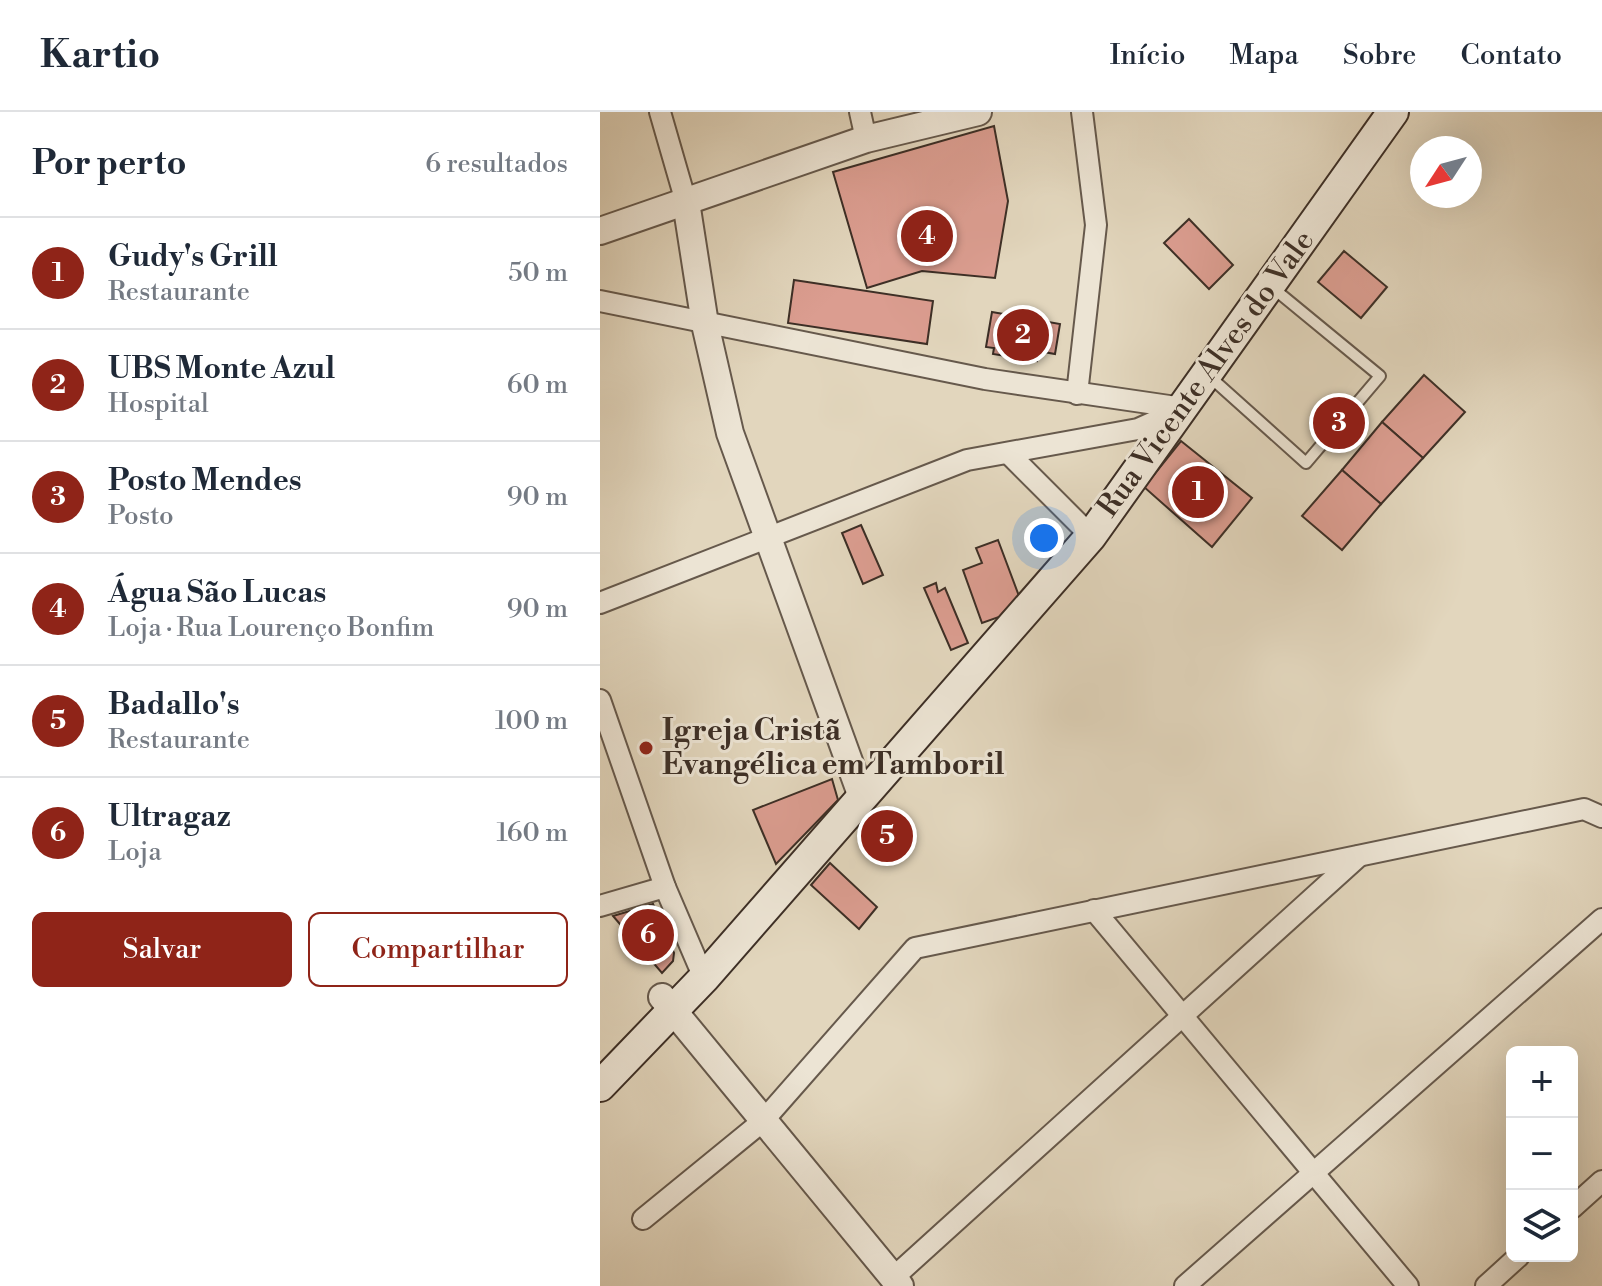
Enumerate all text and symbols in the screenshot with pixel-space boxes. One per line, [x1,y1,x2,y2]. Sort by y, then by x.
text: Kartio [40,32,160,79]
text: Início [1110,38,1185,73]
text: Mapa [1229,38,1299,73]
text: Sobre [1343,38,1416,73]
text: Contato [1460,38,1562,73]
north arrow [1410,136,1482,208]
text: Por perto [32,143,187,185]
text: 6 resultados [425,148,568,180]
pin: 4 [901,206,953,266]
street label: Rua Vicente Alves do Vale [1089,223,1323,525]
text: Gudy's Grill [108,238,278,276]
text: 1 [52,257,64,289]
text: 50 m [508,257,568,289]
text: Restaurante [108,276,250,308]
pin: 2 [997,305,1049,365]
text: UBS Monte Azul [108,350,335,388]
text: 2 [50,369,66,401]
text: 60 m [507,369,568,401]
text: Hospital [108,388,209,420]
pin: 3 [1313,393,1365,453]
text: Posto Mendes [108,462,302,500]
pin: 1 [1172,462,1224,522]
text: 3 [50,481,66,513]
text: 90 m [507,481,568,513]
text: Posto [108,500,174,532]
your location [1024,518,1064,558]
text: Água São Lucas [108,574,326,612]
text: 4 [49,593,67,625]
text: 90 m [507,593,568,625]
text: Loja · Rua Lourenço Bonfim [108,612,434,644]
text: Badallo's [108,686,240,724]
text: 5 [50,705,66,737]
text: 100 m [495,705,568,737]
place label: Igreja Cristã Evangélica em Tamboril [662,712,1005,784]
text: Restaurante [108,724,250,756]
marker: Igreja Cristã Evangélica em Tamboril [637,739,655,757]
text: Ultragaz [108,798,231,836]
pin: 5 [861,806,913,866]
text: 6 [50,817,66,849]
text: 160 m [497,817,568,849]
text: Loja [108,836,162,868]
pin: 6 [622,905,674,965]
button: Salvar [32,912,292,987]
button: Compartilhar [308,912,568,987]
map controls [1506,1046,1578,1262]
button: + [1506,1046,1578,1118]
button: − [1506,1118,1578,1190]
button: layers [1506,1190,1578,1262]

